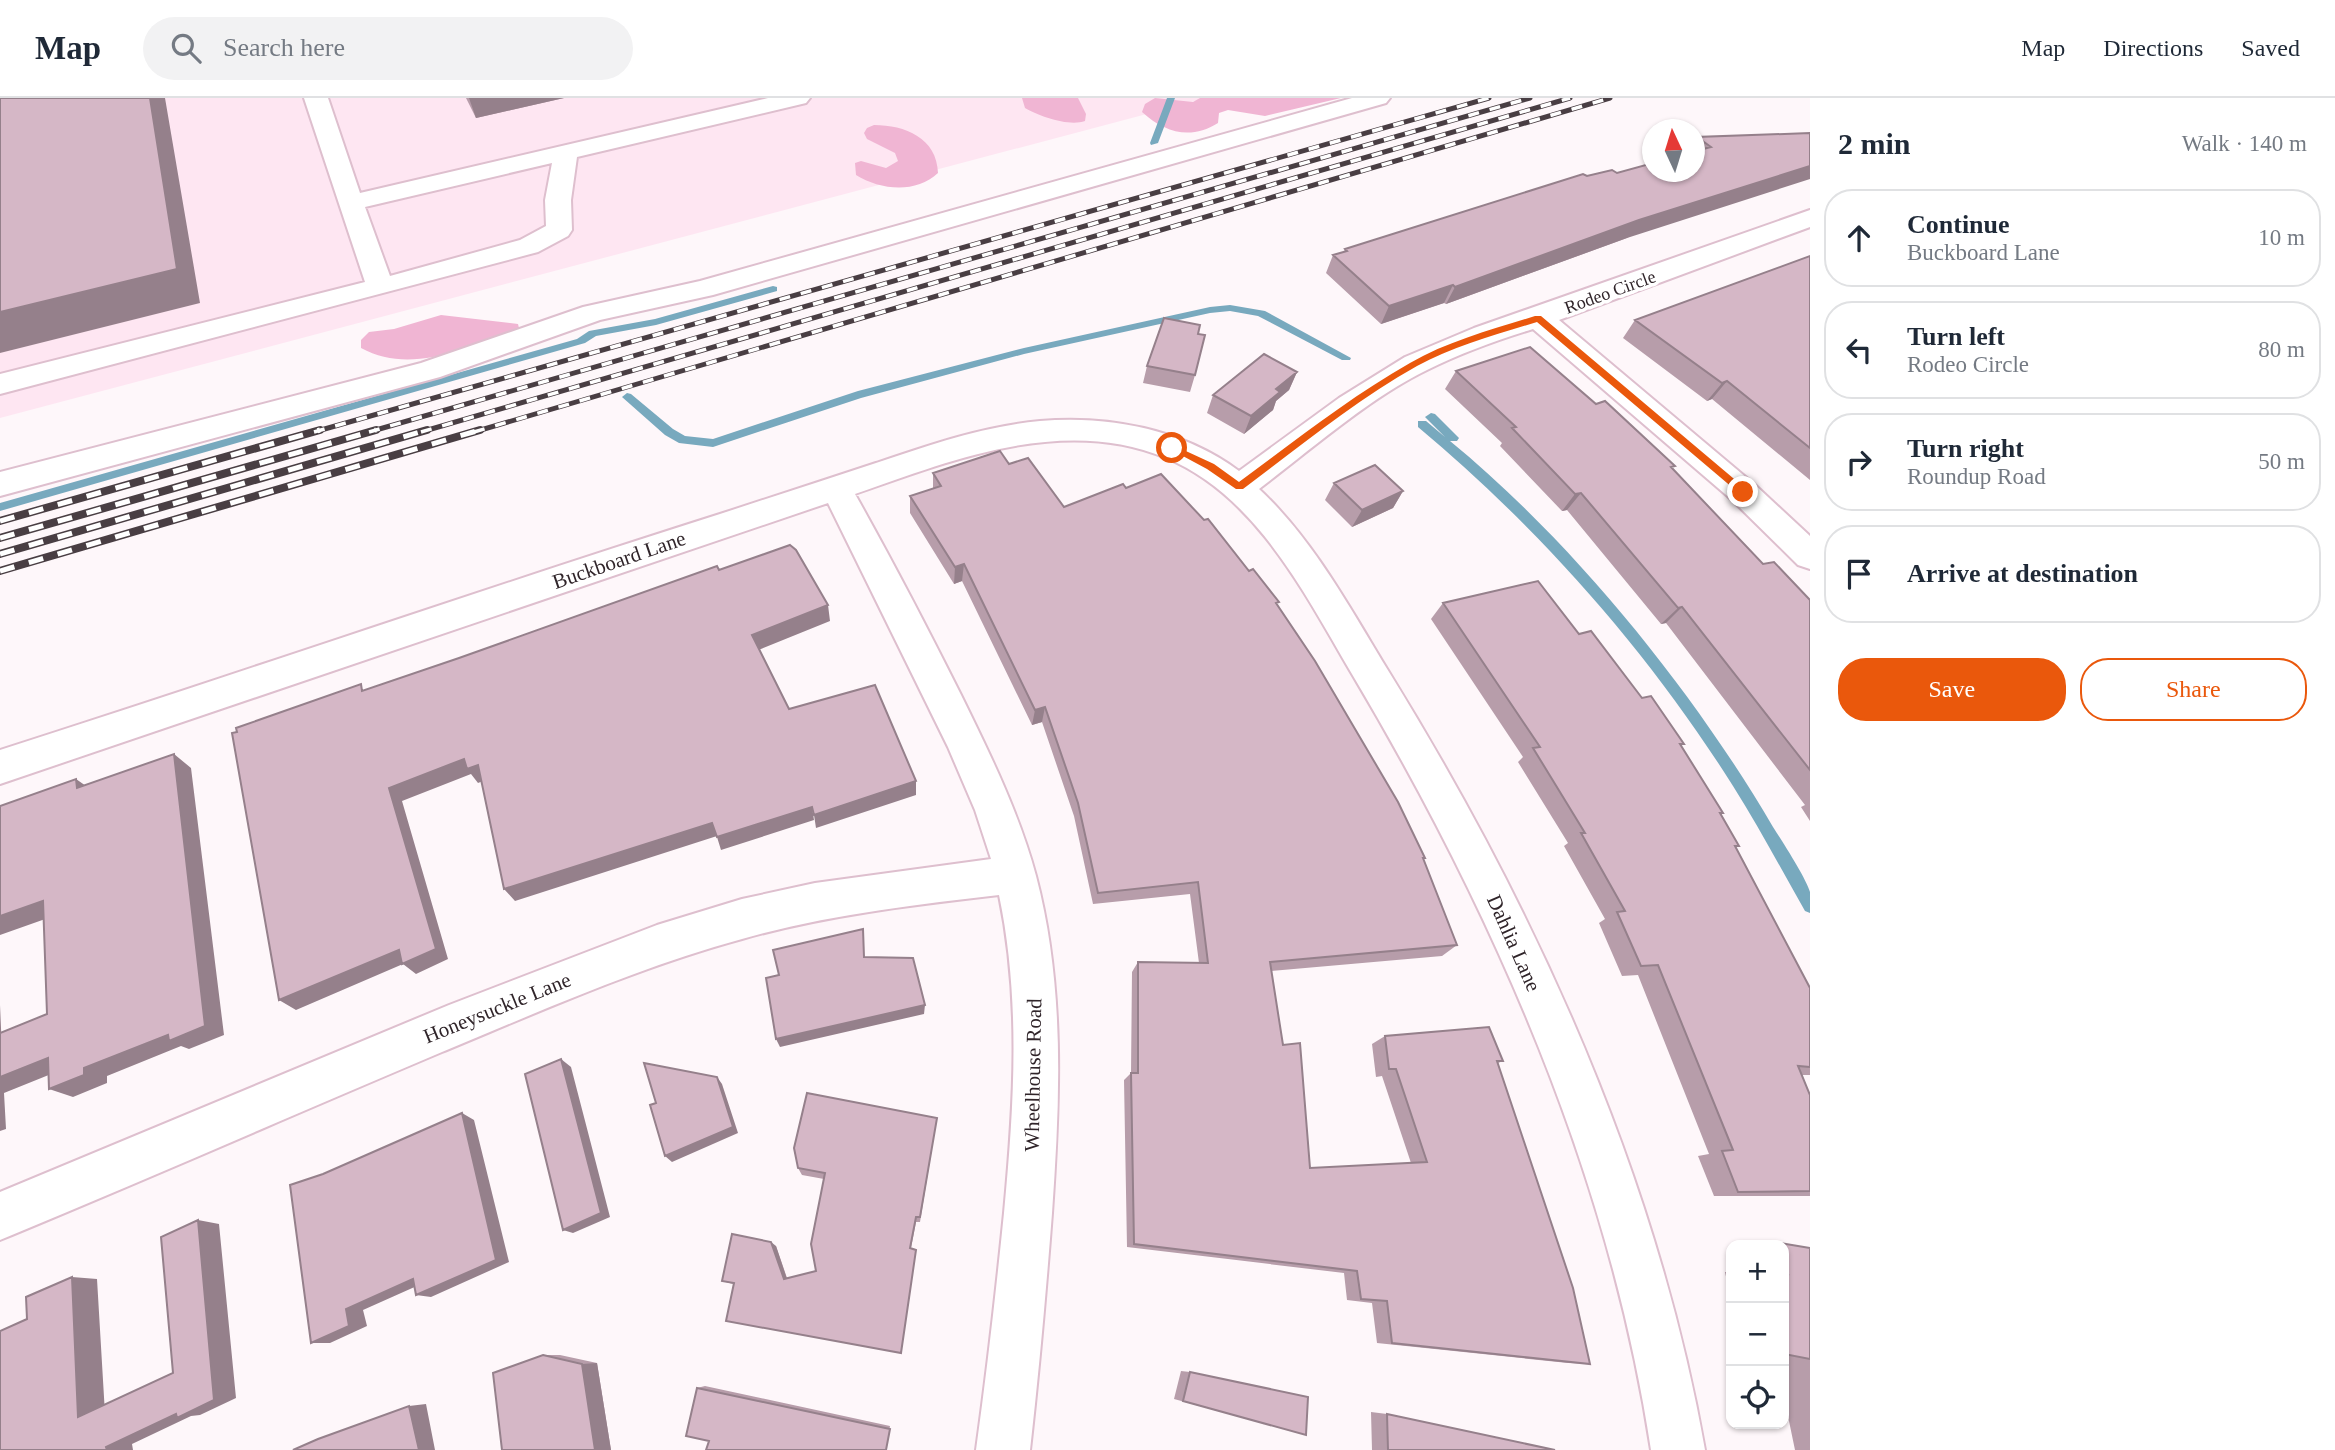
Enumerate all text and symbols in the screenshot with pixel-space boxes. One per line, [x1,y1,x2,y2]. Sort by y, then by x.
search box [143,17,633,80]
icon: search [167,29,205,67]
text: Map [35,30,101,66]
text: Search here [223,33,345,62]
text: Map [2021,35,2065,61]
text: Directions [2103,35,2203,61]
text: Saved [2241,35,2300,61]
north arrow [1642,119,1705,182]
text: 2 min [1838,127,1911,160]
text: Walk · 140 m [2182,131,2307,156]
text: Continue [1907,210,2010,239]
icon: ahead [1840,219,1878,257]
text: 10 m [2258,225,2305,250]
text: Buckboard Lane [1907,240,2060,265]
street label: Rodeo Circle [1562,266,1658,318]
text: Turn left [1907,322,2005,351]
icon: left [1840,331,1878,369]
text: 80 m [2258,337,2305,362]
text: Rodeo Circle [1907,352,2029,377]
route start [1156,432,1187,463]
text: Turn right [1907,434,2024,463]
icon: right [1840,443,1878,481]
text: 50 m [2258,449,2305,474]
text: Roundup Road [1907,464,2046,489]
route end [1727,476,1758,507]
street label: Buckboard Lane [549,526,689,594]
icon: arrive [1840,555,1878,593]
text: Arrive at destination [1907,559,2138,588]
button: Save [1838,658,2066,721]
button: Share [2080,658,2307,721]
street label: Dahlia Lane [1482,891,1546,995]
street label: Honeysuckle Lane [420,967,574,1049]
street label: Wheelhouse Road [1020,998,1046,1152]
map controls [1726,1240,1789,1429]
button: + [1726,1240,1789,1303]
button: − [1726,1303,1789,1366]
button: locate [1726,1366,1789,1429]

